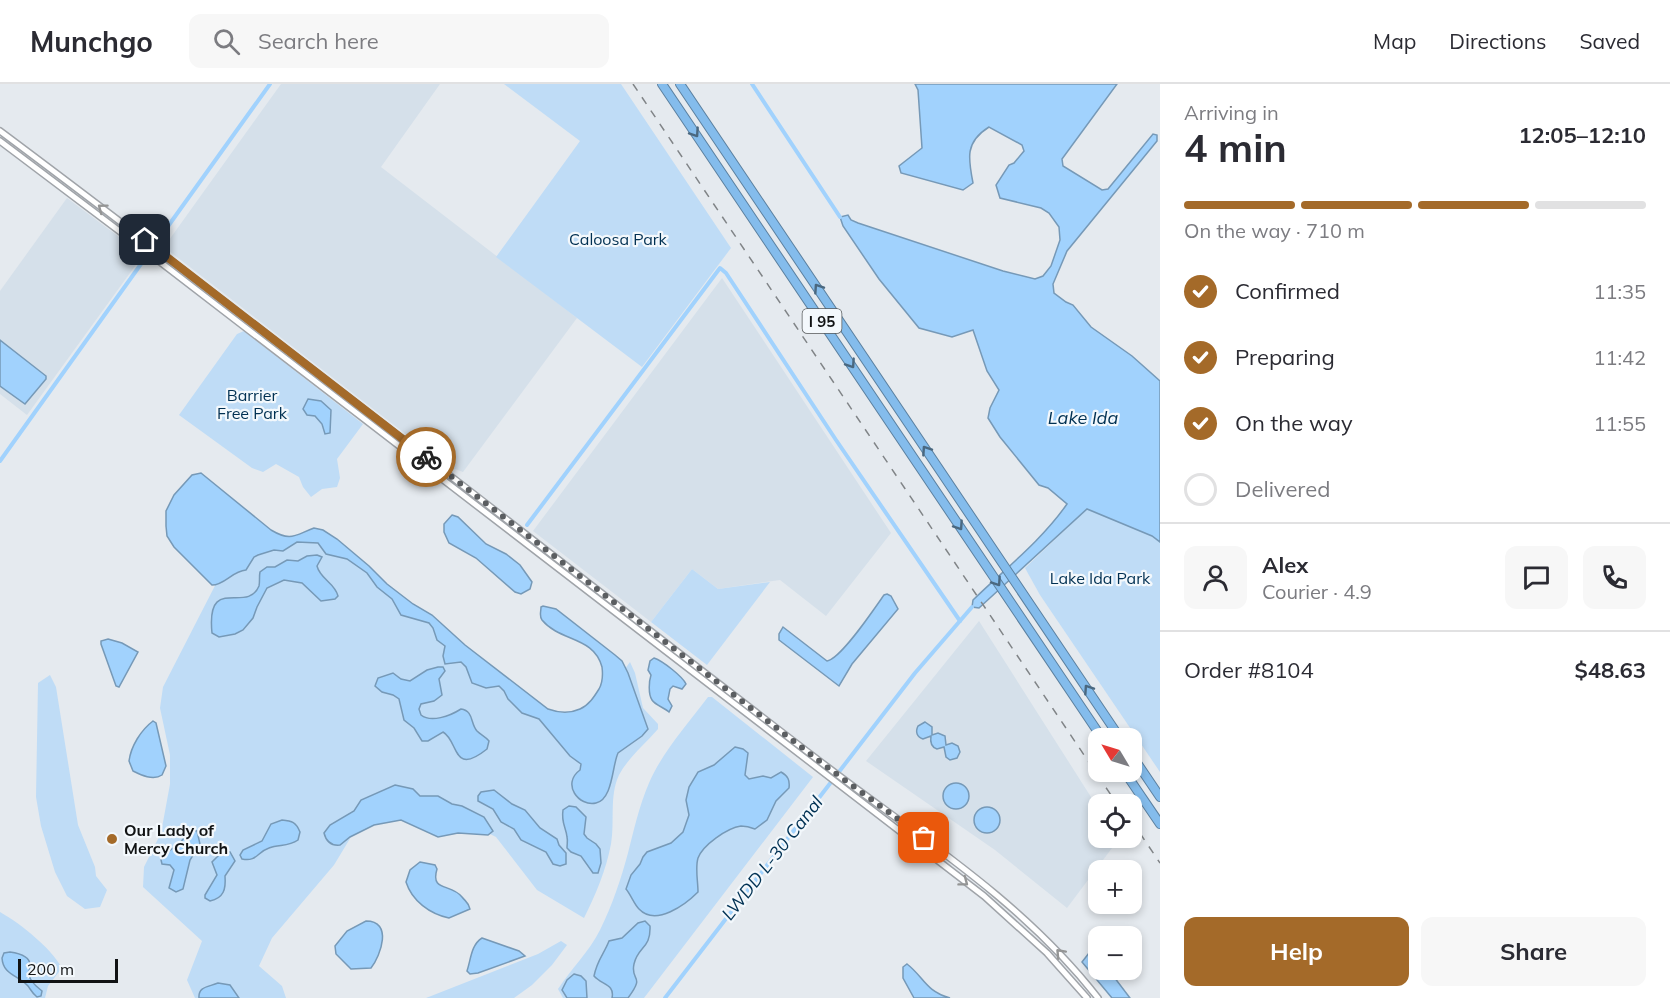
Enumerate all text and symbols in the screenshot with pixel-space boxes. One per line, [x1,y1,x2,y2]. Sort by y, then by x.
search box [189,14,609,68]
text: Munchgo [30,24,153,59]
icon: search [210,25,243,58]
text: Search here [258,27,379,55]
text: Map [1373,28,1416,54]
text: Directions [1449,28,1546,54]
text: Saved [1579,28,1640,54]
text: Arriving in [1184,100,1279,125]
text: 12:05–12:10 [1518,121,1646,149]
text: 4 min [1184,123,1287,172]
one-way arrow [688,126,699,137]
one-way arrow [98,204,109,215]
pin [119,214,170,265]
text: On the way · 710 m [1184,218,1365,243]
icon: home [128,223,161,256]
park label: Caloosa Park [569,229,668,249]
icon: check [1184,275,1217,308]
text: Confirmed [1235,277,1340,305]
text: 11:35 [1593,279,1646,304]
one-way arrow [813,284,825,294]
road number: I 95 [802,309,842,333]
icon: check [1184,341,1217,374]
text: Preparing [1235,343,1335,371]
text: 11:42 [1593,345,1646,370]
one-way arrow [843,358,855,368]
park label: Barrier Free Park [217,385,288,423]
water label: Lake Ida [1048,406,1118,429]
icon: check [1184,407,1217,440]
text: On the way [1235,409,1353,437]
text: 11:55 [1593,411,1646,436]
courier [396,427,456,487]
icon: bike [410,441,443,474]
one-way arrow [923,445,934,456]
text: Delivered [1235,475,1330,503]
one-way arrow [952,520,964,530]
button: person [1184,546,1247,609]
button: chat [1505,546,1568,609]
button: phone [1583,546,1646,609]
text: Alex [1262,551,1308,579]
park label: Lake Ida Park [1050,568,1151,588]
one-way arrow [990,576,1001,587]
text: Courier · 4.9 [1262,579,1372,604]
text: Order #8104 [1184,656,1314,684]
text: $48.63 [1575,656,1646,684]
one-way arrow [1084,685,1095,696]
north arrow [1088,728,1142,782]
map controls [1088,728,1142,980]
water label: LWDD L-30 Canal [716,791,828,925]
button: locate [1088,794,1142,848]
pin [898,812,949,863]
place label: Our Lady of Mercy Church [124,820,228,858]
icon: bag [907,821,940,854]
marker: Our Lady of Mercy Church [105,832,119,846]
button: + [1088,860,1142,914]
one-way arrow [958,874,969,885]
button: Help [1184,917,1409,986]
button: Share [1421,917,1646,986]
button: − [1088,926,1142,980]
one-way arrow [1056,950,1067,960]
scale bar [18,956,118,984]
text: 200 m [27,959,74,979]

